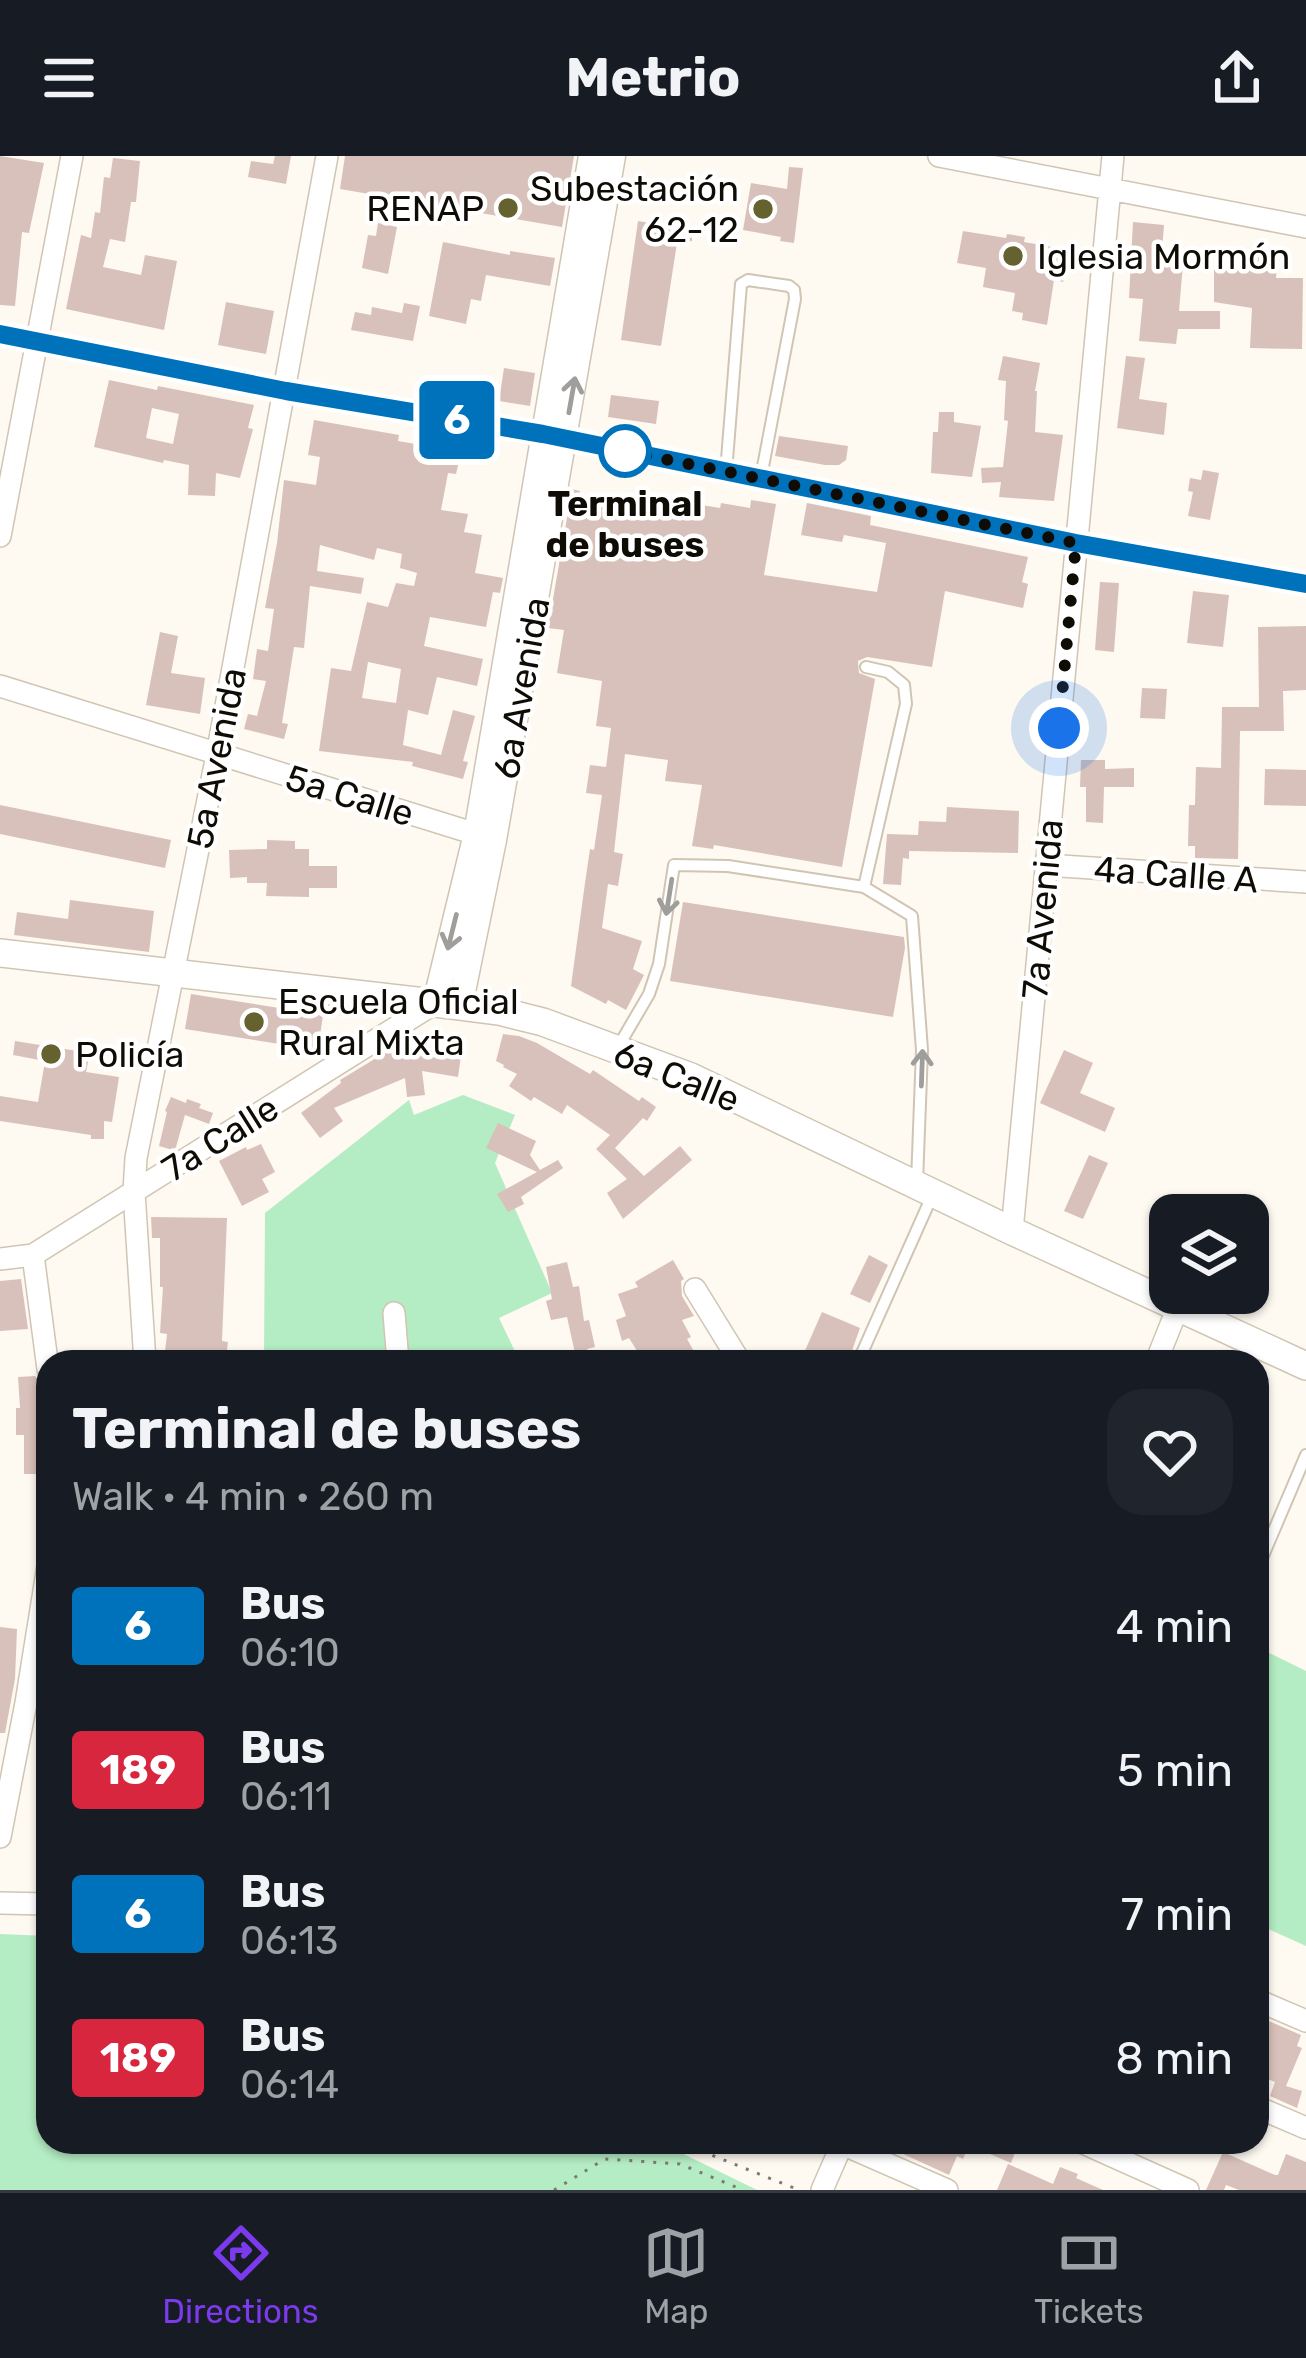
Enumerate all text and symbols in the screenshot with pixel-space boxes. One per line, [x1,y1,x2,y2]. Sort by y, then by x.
icon: menu [36,45,102,111]
icon: share [1204,45,1270,111]
text: Metrio [566,46,740,110]
place label: Subestación 62-12 [530,167,739,251]
place label: RENAP [366,187,484,230]
marker: RENAP [495,195,521,221]
marker: Subestación 62-12 [750,196,776,222]
place label: Iglesia Mormón [1037,235,1290,278]
marker: Iglesia Mormón [1000,243,1026,269]
one-way arrow [561,376,584,415]
line badge: 6 [418,381,496,459]
text: 6 [443,395,471,445]
marker: Terminal de buses [600,426,650,476]
place label: Terminal de buses [546,482,704,566]
street label: 6a Avenida [484,594,559,782]
street label: 5a Avenida [178,664,255,852]
your location [1029,698,1089,758]
street label: 5a Calle [281,756,419,835]
street label: 7a Avenida [1013,817,1072,1001]
street label: 4a Calle A [1092,847,1260,902]
one-way arrow [657,877,680,916]
one-way arrow [440,913,462,951]
place label: Escuela Oficial Rural Mixta [278,980,519,1064]
marker: Escuela Oficial Rural Mixta [241,1009,267,1035]
street label: 6a Calle [608,1032,746,1121]
place label: Policía [75,1033,184,1076]
marker: Policía [38,1041,64,1067]
one-way arrow [910,1049,933,1088]
street label: 7a Calle [154,1086,286,1191]
map controls [1149,1194,1269,1314]
button: layers [1149,1194,1269,1314]
button: heart [1107,1389,1233,1515]
text: Terminal de buses [72,1395,581,1462]
text: Walk · 4 min · 260 m [72,1474,434,1520]
text: Bus [240,1577,325,1630]
text: 4 min [1116,1600,1233,1653]
text: 6 [124,1601,152,1651]
text: 06:10 [240,1630,340,1676]
text: Bus [240,1721,325,1774]
text: 5 min [1117,1744,1233,1797]
text: 189 [100,1745,176,1795]
text: 06:11 [240,1774,332,1820]
text: Bus [240,1865,325,1918]
text: 7 min [1121,1888,1233,1941]
text: 6 [124,1889,152,1939]
text: 06:13 [240,1918,338,1964]
text: Bus [240,2009,325,2062]
text: 8 min [1115,2032,1233,2085]
text: 189 [100,2033,176,2083]
text: 06:14 [240,2062,339,2108]
tab: Directions [162,2220,319,2331]
tab: Map [643,2220,709,2331]
tab: Tickets [1034,2220,1144,2331]

